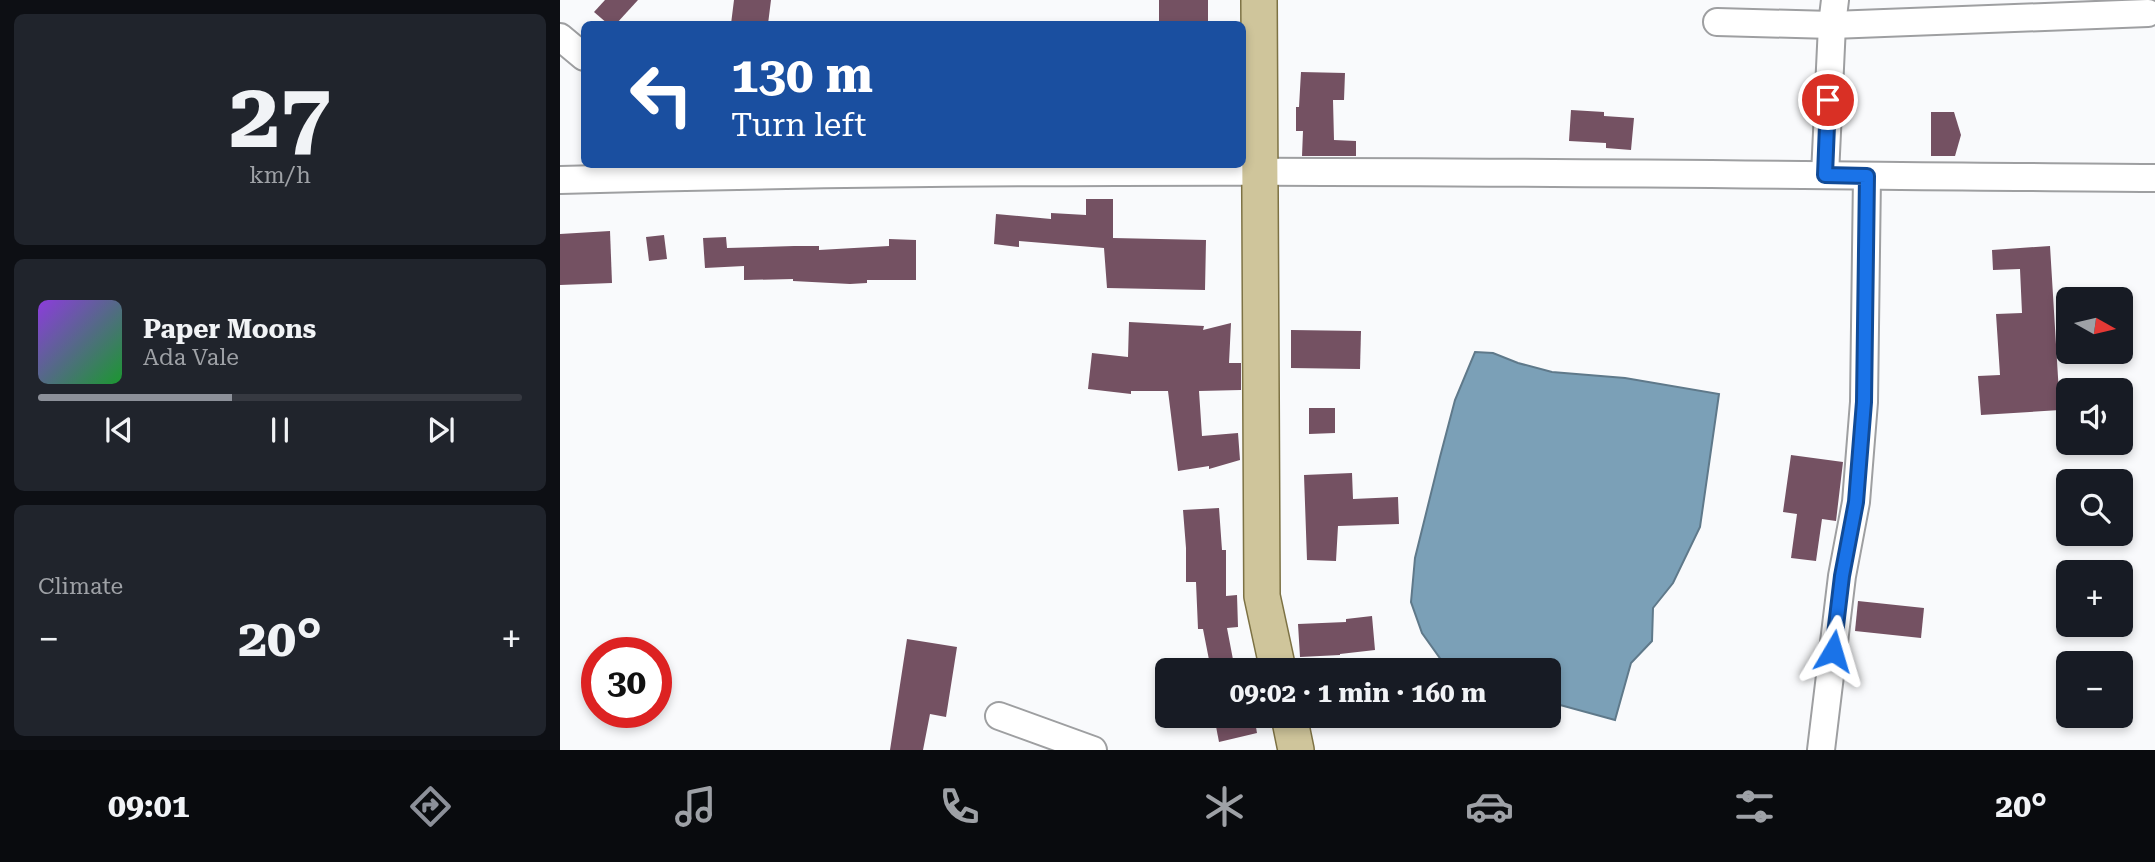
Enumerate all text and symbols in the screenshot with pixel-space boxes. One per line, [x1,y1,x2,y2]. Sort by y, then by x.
text: 130 m [731,47,873,104]
icon: left [616,49,707,140]
text: 27 [229,63,331,169]
pin [1798,70,1858,130]
icon: arrive [1809,81,1847,119]
text: Turn left [731,106,866,144]
text: km/h [249,162,311,189]
north arrow [2056,287,2133,364]
map controls [2056,287,2133,728]
text: Paper Moons [143,314,316,344]
text: Ada Vale [143,344,239,371]
button: sound [2056,378,2133,455]
icon: previous [100,411,138,449]
icon: pause [261,411,299,449]
icon: next [422,411,460,449]
button: search [2056,469,2133,546]
button: + [2056,560,2133,637]
text: Climate [38,573,123,600]
text: 20° [238,608,322,669]
position arrow [1796,614,1870,688]
text: − [38,617,59,661]
text: + [501,617,522,661]
speed limit sign: 30 [581,637,672,728]
button: − [2056,651,2133,728]
text: 09:02 · 1 min · 160 m [1230,678,1486,708]
icon: directions [406,782,455,831]
icon: music [671,782,720,831]
icon: phone [935,782,984,831]
icon: climate [1200,782,1249,831]
icon: car [1465,782,1514,831]
icon: filters [1730,782,1779,831]
text: 09:01 [108,787,190,825]
text: 20° [1995,787,2047,825]

